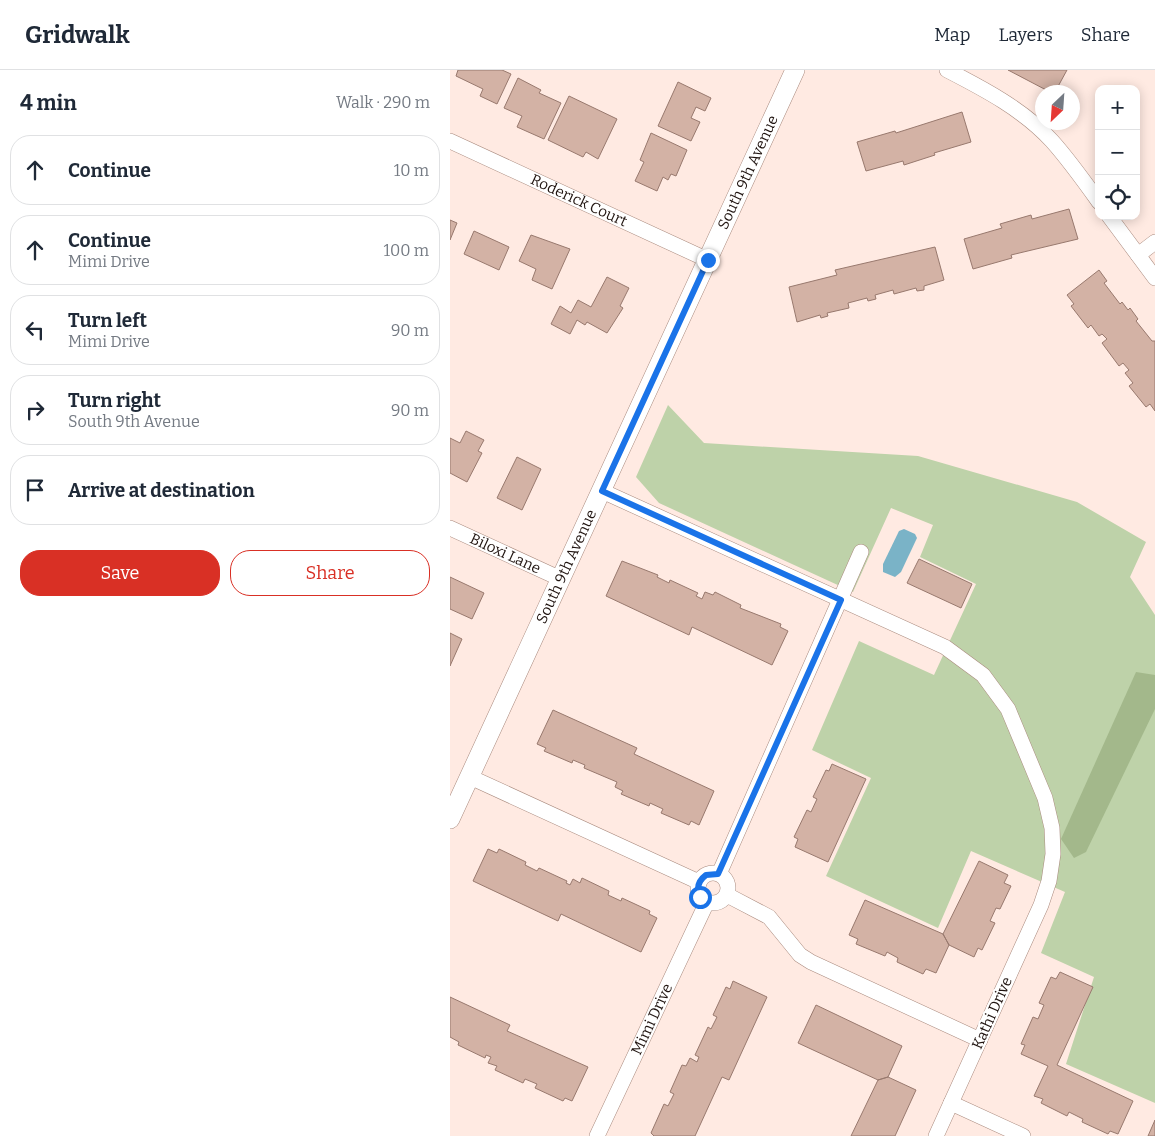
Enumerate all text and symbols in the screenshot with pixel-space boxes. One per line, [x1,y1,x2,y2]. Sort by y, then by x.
text: Gridwalk [25,21,130,49]
text: Map [934,24,970,46]
text: Layers [998,24,1053,46]
text: Share [1081,24,1130,46]
north arrow [1035,85,1080,130]
map controls [1095,85,1140,220]
button: + [1095,85,1140,130]
text: 4 min [20,90,77,116]
text: Walk · 290 m [336,93,430,112]
street label: South 9th Avenue [714,112,782,232]
button: − [1095,130,1140,175]
icon: ahead [21,156,49,184]
text: Continue [68,159,151,182]
text: 10 m [394,161,429,180]
street label: Roderick Court [528,170,631,231]
button: locate [1095,175,1140,220]
text: Continue [68,229,151,252]
icon: ahead [21,236,49,264]
text: 100 m [384,241,429,260]
route end [697,249,720,272]
text: Mimi Drive [68,252,150,271]
text: Turn left [68,309,147,332]
icon: left [21,316,49,344]
text: 90 m [391,321,429,340]
text: Mimi Drive [68,332,150,351]
text: Turn right [68,389,161,412]
icon: right [21,396,49,424]
text: 90 m [391,401,429,420]
text: South 9th Avenue [68,412,200,431]
icon: arrive [21,476,49,504]
text: Arrive at destination [68,479,255,502]
street label: South 9th Avenue [532,507,600,626]
street label: Biloxi Lane [467,529,544,577]
button: Save [20,550,220,596]
button: Share [230,550,430,596]
route start [689,886,712,909]
street label: Kathi Drive [968,974,1016,1052]
street label: Mimi Drive [627,981,676,1058]

